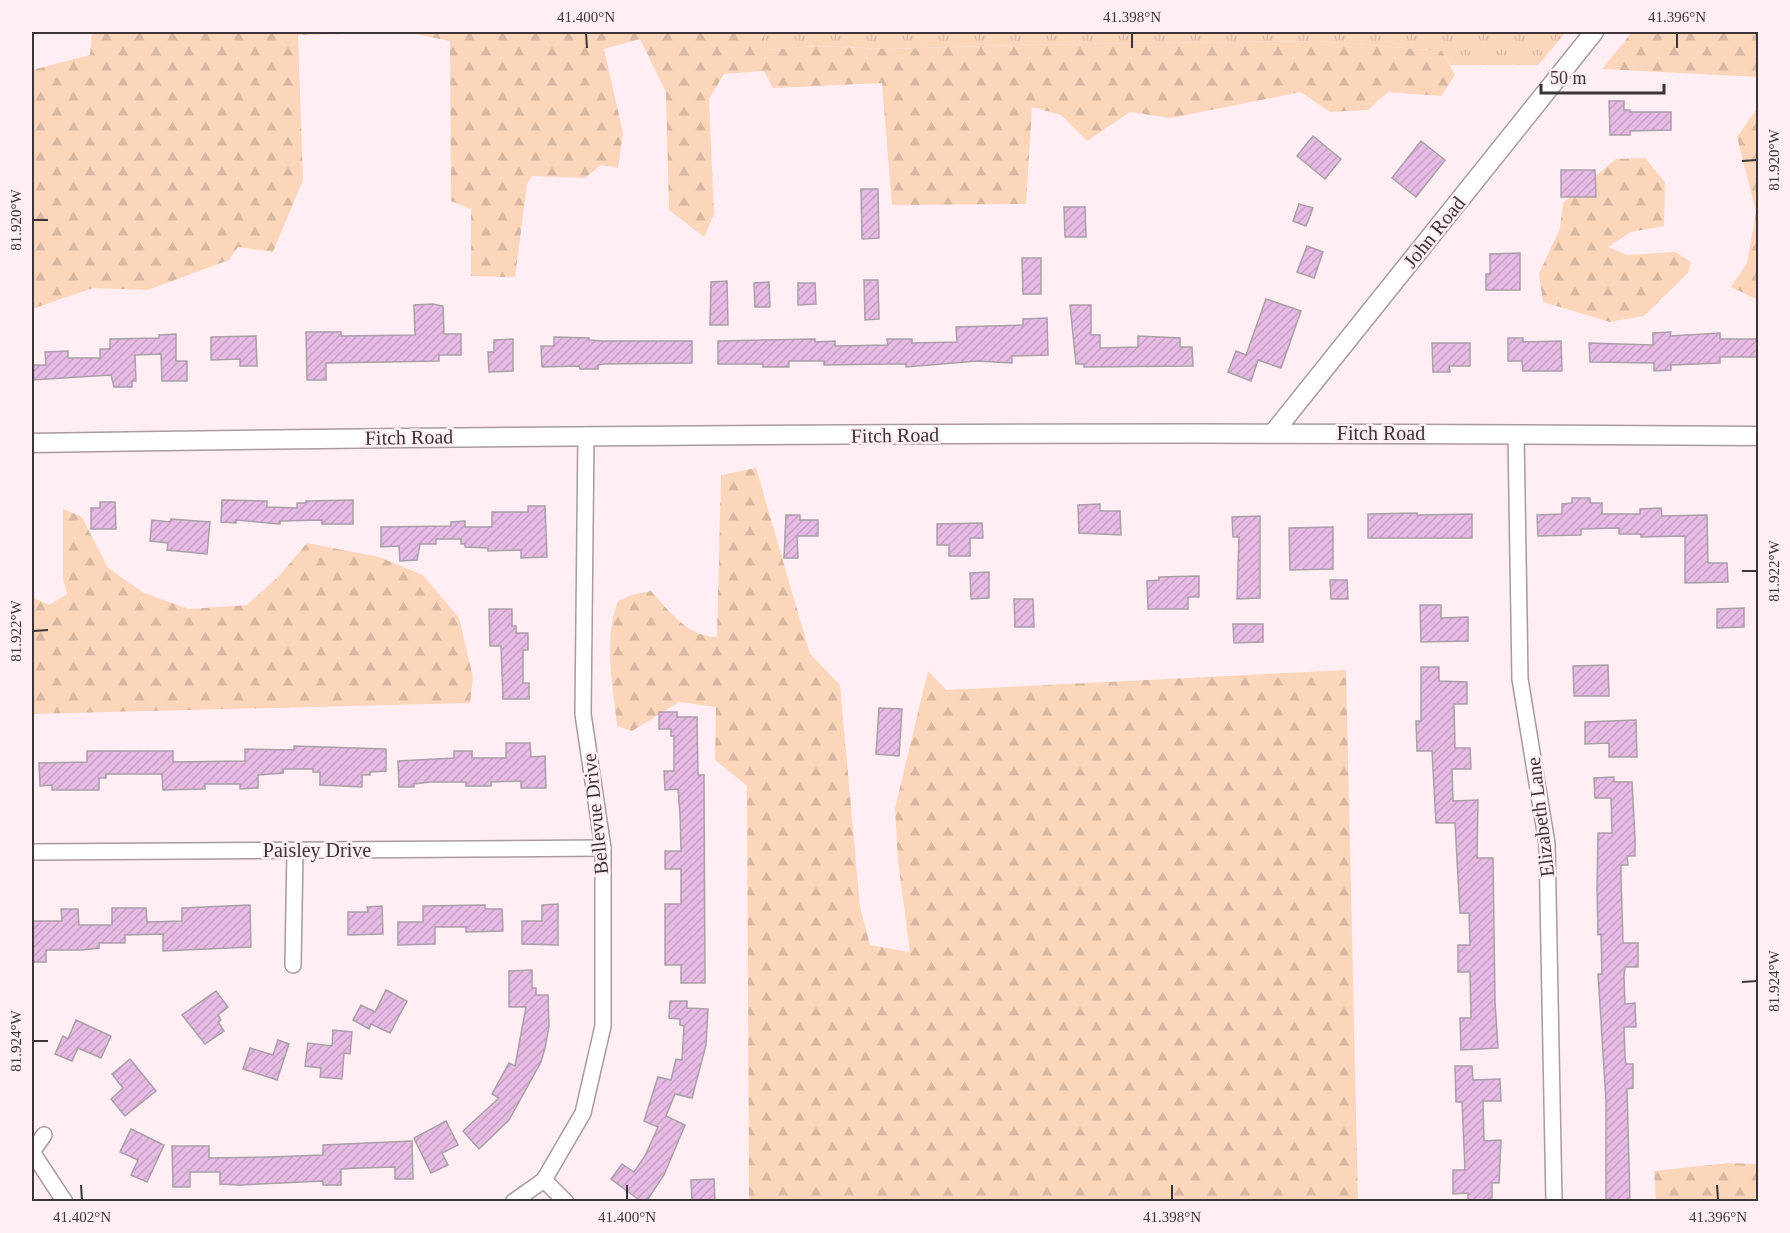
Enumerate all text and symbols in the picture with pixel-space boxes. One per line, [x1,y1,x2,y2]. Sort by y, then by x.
text: 41.400°N [557,9,615,25]
text: 41.398°N [1103,9,1161,25]
text: 41.396°N [1648,9,1706,25]
scale bar [1541,57,1664,95]
text: 50 m [1550,68,1587,88]
text: 81.920°W [1766,128,1782,191]
text: 81.920°W [8,188,24,251]
street label: John Road [1399,192,1469,272]
street label: Fitch Road [1337,422,1425,444]
street label: Fitch Road [851,423,939,447]
street label: Fitch Road [365,425,453,449]
text: 81.922°W [1766,539,1782,602]
text: 81.922°W [8,599,24,662]
street label: Bellevue Drive [578,752,612,876]
street label: Elizabeth Lane [1522,756,1558,878]
street label: Paisley Drive [263,839,371,862]
text: 81.924°W [1766,949,1782,1012]
text: 81.924°W [8,1009,24,1072]
text: 41.402°N [53,1209,111,1225]
text: 41.400°N [598,1209,656,1225]
text: 41.398°N [1143,1209,1201,1225]
text: 41.396°N [1689,1209,1747,1225]

